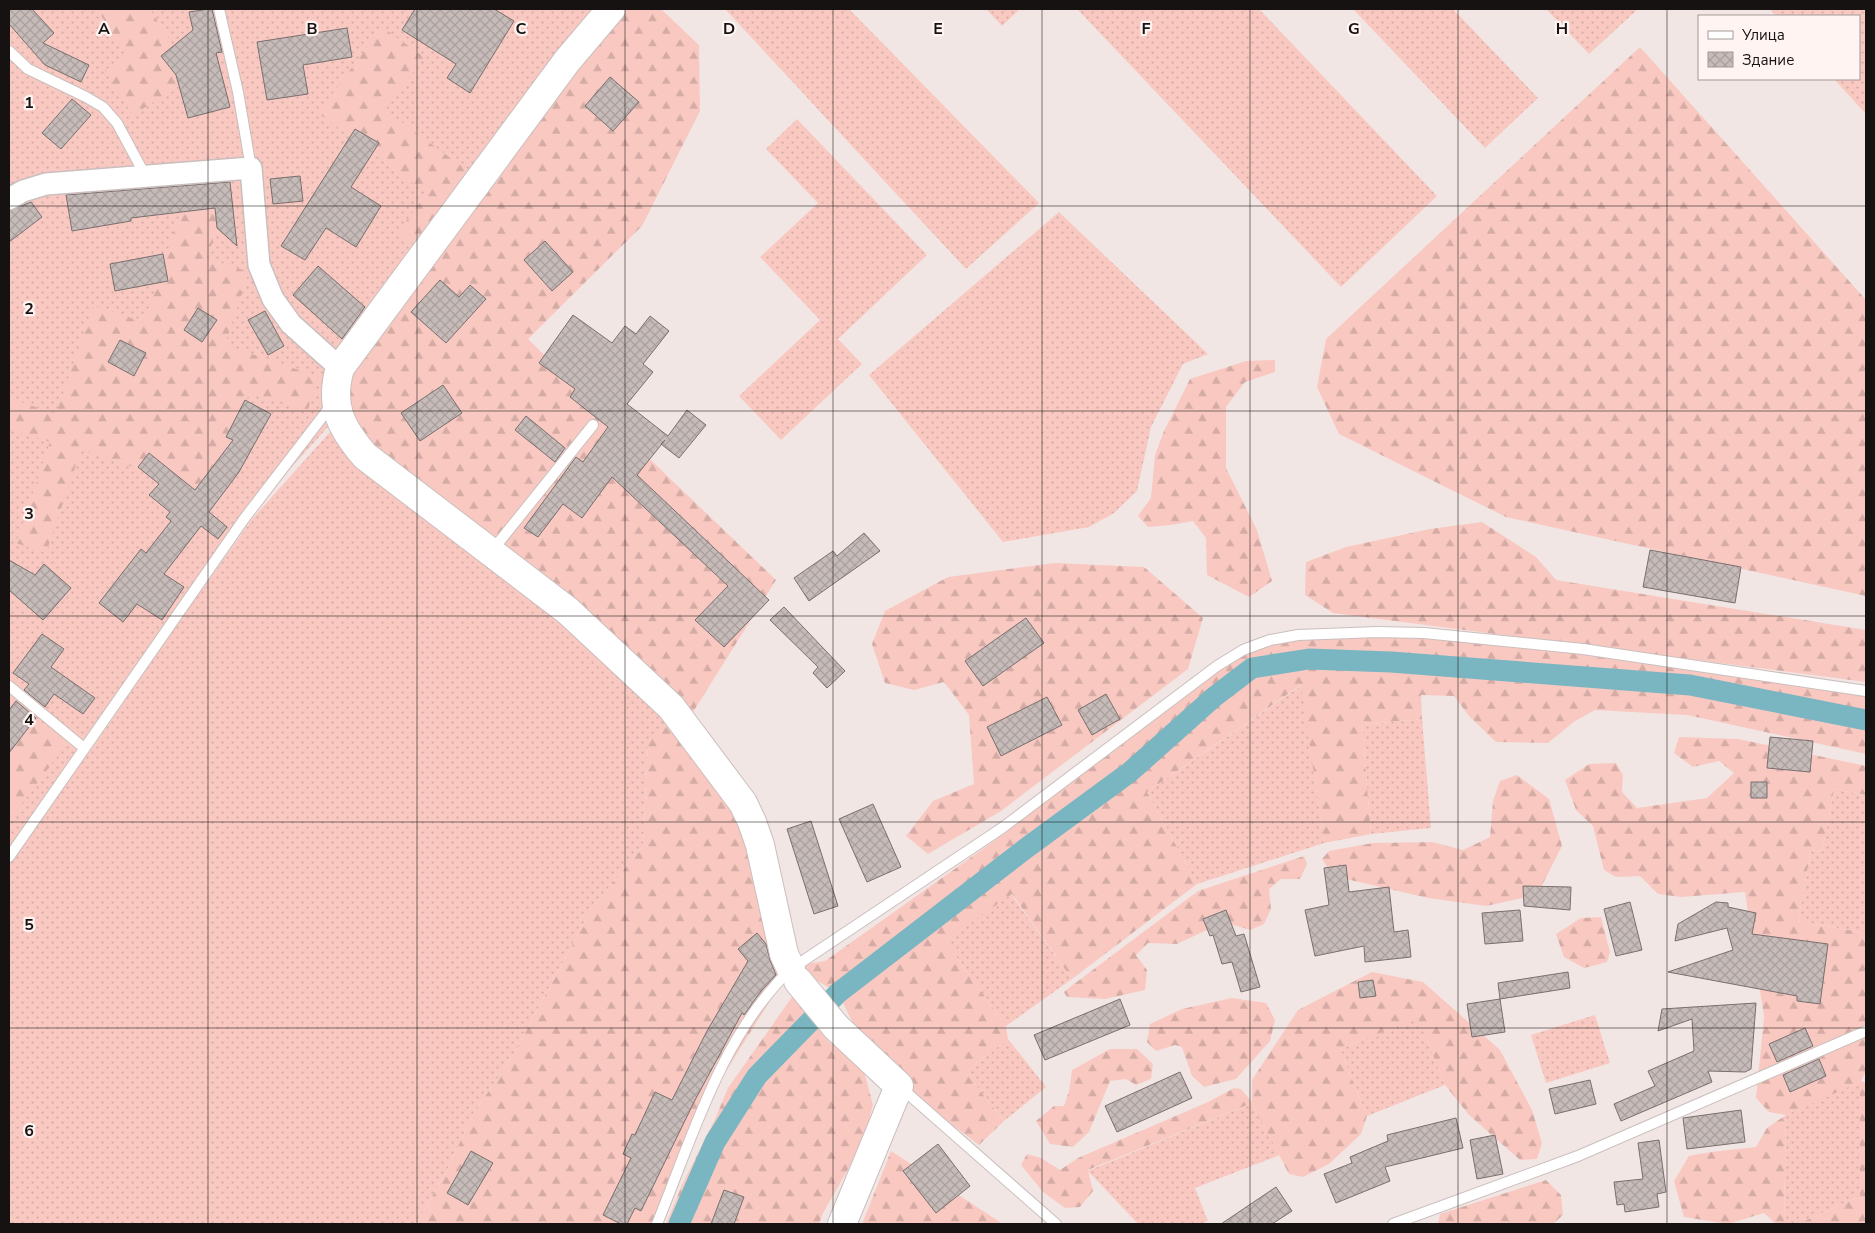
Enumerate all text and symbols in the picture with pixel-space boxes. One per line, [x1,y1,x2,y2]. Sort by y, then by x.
legend [1698,15,1860,80]
text: A [98,18,110,40]
text: B [306,18,318,40]
text: C [516,18,527,40]
text: D [723,18,735,40]
text: E [933,18,943,40]
text: F [1142,18,1151,40]
text: G [1348,18,1360,40]
text: H [1556,18,1568,40]
text: Улица [1741,25,1785,45]
text: Здание [1742,50,1794,70]
text: 1 [24,92,34,114]
text: 2 [24,298,34,320]
text: 3 [24,503,34,525]
text: 4 [24,709,34,731]
text: 5 [24,914,34,936]
text: 6 [24,1120,34,1142]

